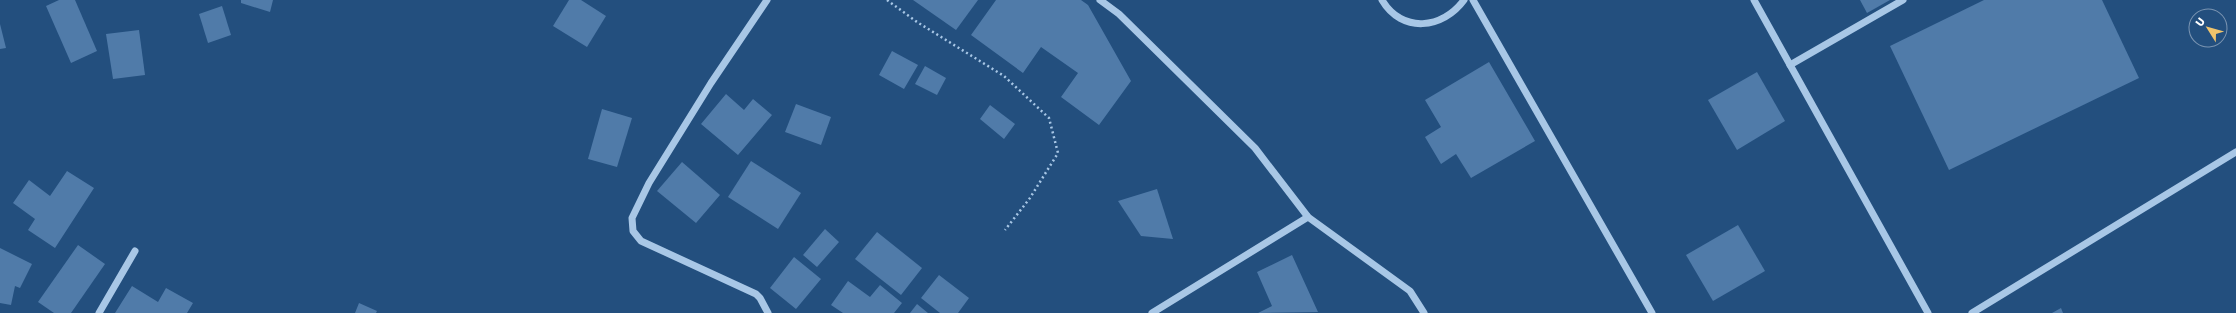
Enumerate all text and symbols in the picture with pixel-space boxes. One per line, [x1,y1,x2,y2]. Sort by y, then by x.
north arrow [2188,8,2228,48]
text: U [2191,14,2209,30]

